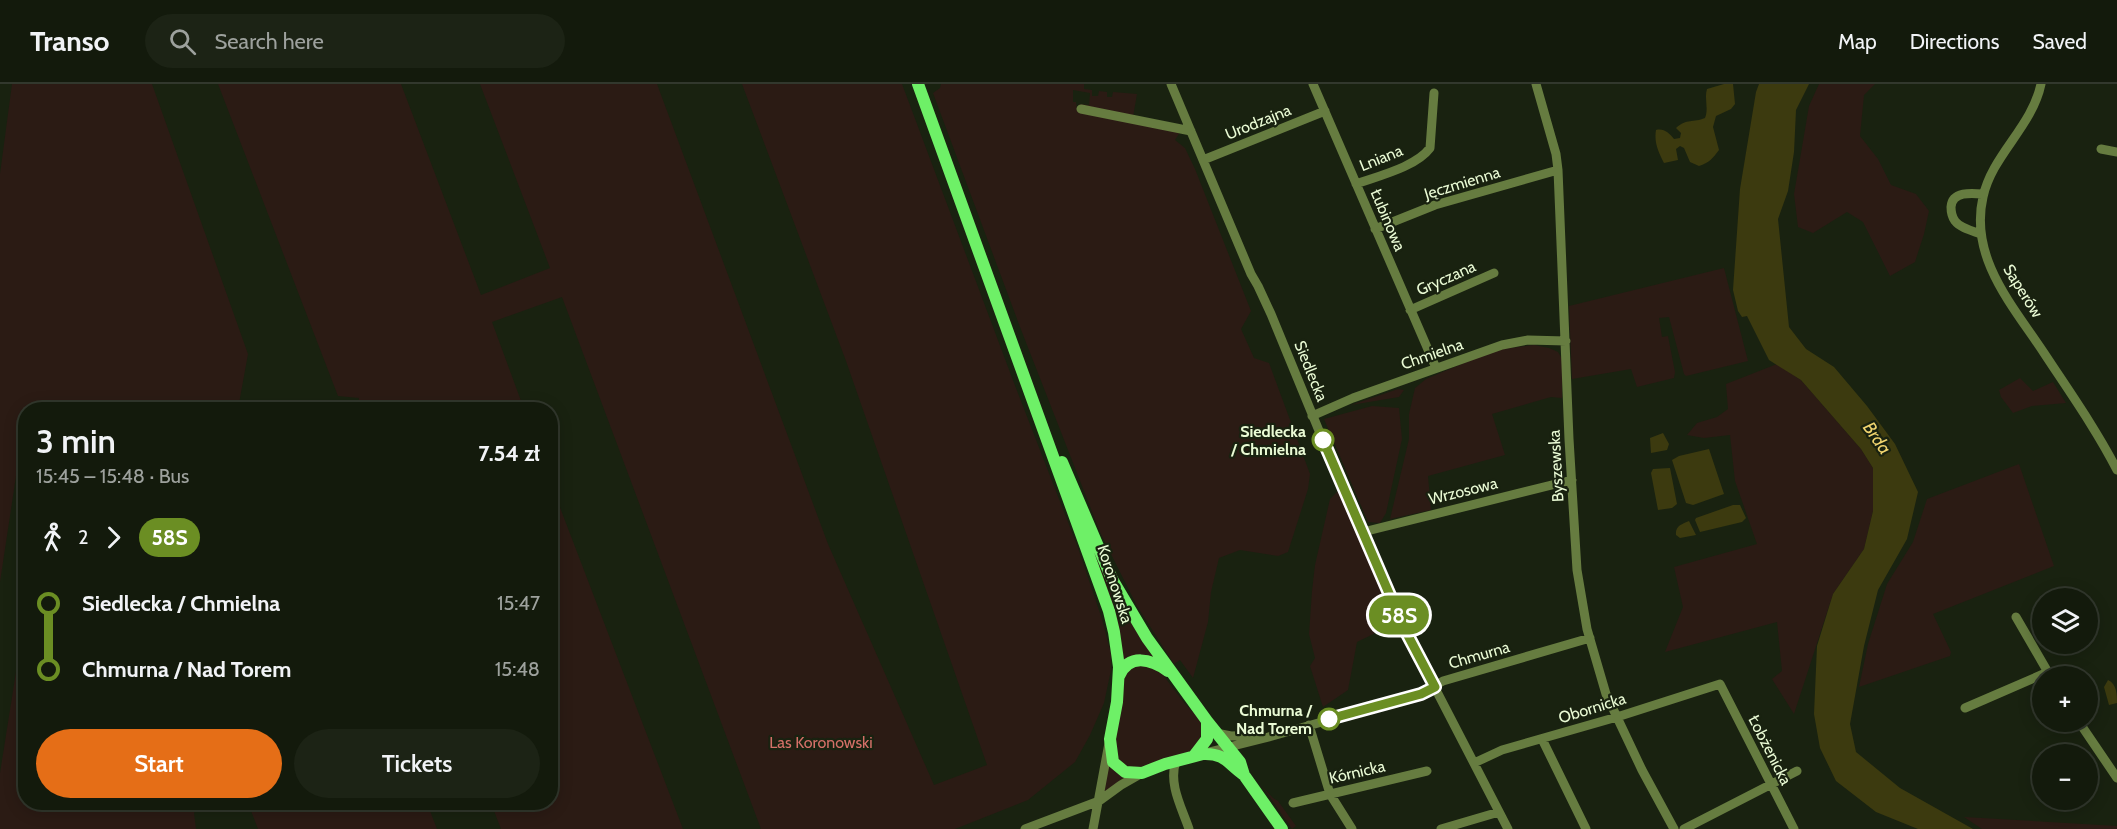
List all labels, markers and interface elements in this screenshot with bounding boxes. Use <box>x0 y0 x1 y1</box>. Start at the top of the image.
search box <box>145 14 565 68</box>
text: Transo <box>30 24 109 58</box>
icon: search <box>166 25 199 58</box>
text: Search here <box>214 28 324 55</box>
text: Map <box>1838 29 1877 54</box>
text: Directions <box>1910 29 1999 54</box>
text: Saved <box>2032 29 2087 54</box>
street label: Urodzajna <box>1222 100 1294 144</box>
street label: Lniana <box>1357 141 1406 175</box>
street label: Jęczmienna <box>1421 162 1502 204</box>
street label: Łubinowa <box>1366 186 1410 254</box>
street label: Gryczana <box>1413 256 1479 299</box>
street label: Saperów <box>1999 261 2047 322</box>
street label: Chmielna <box>1398 334 1466 373</box>
street label: Siedlecka <box>1290 338 1332 404</box>
water label: Brda <box>1858 418 1896 458</box>
text: 3 min <box>36 421 116 461</box>
place label: Siedlecka / Chmielna <box>1230 422 1306 459</box>
marker: Siedlecka / Chmielna <box>1312 429 1334 451</box>
street label: Byszewska <box>1545 429 1567 503</box>
text: 7.54 zł <box>478 440 540 467</box>
text: 15:45 – 15:48 · Bus <box>36 464 189 488</box>
street label: Wrzosowa <box>1427 473 1500 509</box>
icon: walk <box>36 521 69 554</box>
icon: forward <box>97 521 130 554</box>
text: 2 <box>78 525 88 549</box>
text: 58S <box>151 525 188 550</box>
street label: Koronowska <box>1093 542 1137 626</box>
map controls <box>2032 588 2098 810</box>
button: layers <box>2032 588 2098 654</box>
text: Siedlecka / Chmielna <box>82 590 280 617</box>
text: 15:47 <box>497 591 540 615</box>
line badge: 58S <box>1364 596 1434 634</box>
text: 58S <box>1381 603 1417 628</box>
street label: Chmurna <box>1446 637 1512 673</box>
text: Chmurna / Nad Torem <box>82 656 291 683</box>
text: 15:48 <box>495 657 540 681</box>
button: + <box>2032 666 2098 732</box>
street label: Obornicka <box>1556 689 1628 727</box>
place label: Chmurna / Nad Torem <box>1236 701 1313 738</box>
marker: Chmurna / Nad Torem <box>1318 708 1340 730</box>
street label: Łobżenicka <box>1744 712 1796 788</box>
button: Start <box>36 729 282 798</box>
button: Tickets <box>294 729 540 798</box>
park label: Las Koronowski <box>769 733 873 752</box>
button: − <box>2032 744 2098 810</box>
street label: Kórnicka <box>1327 756 1387 788</box>

